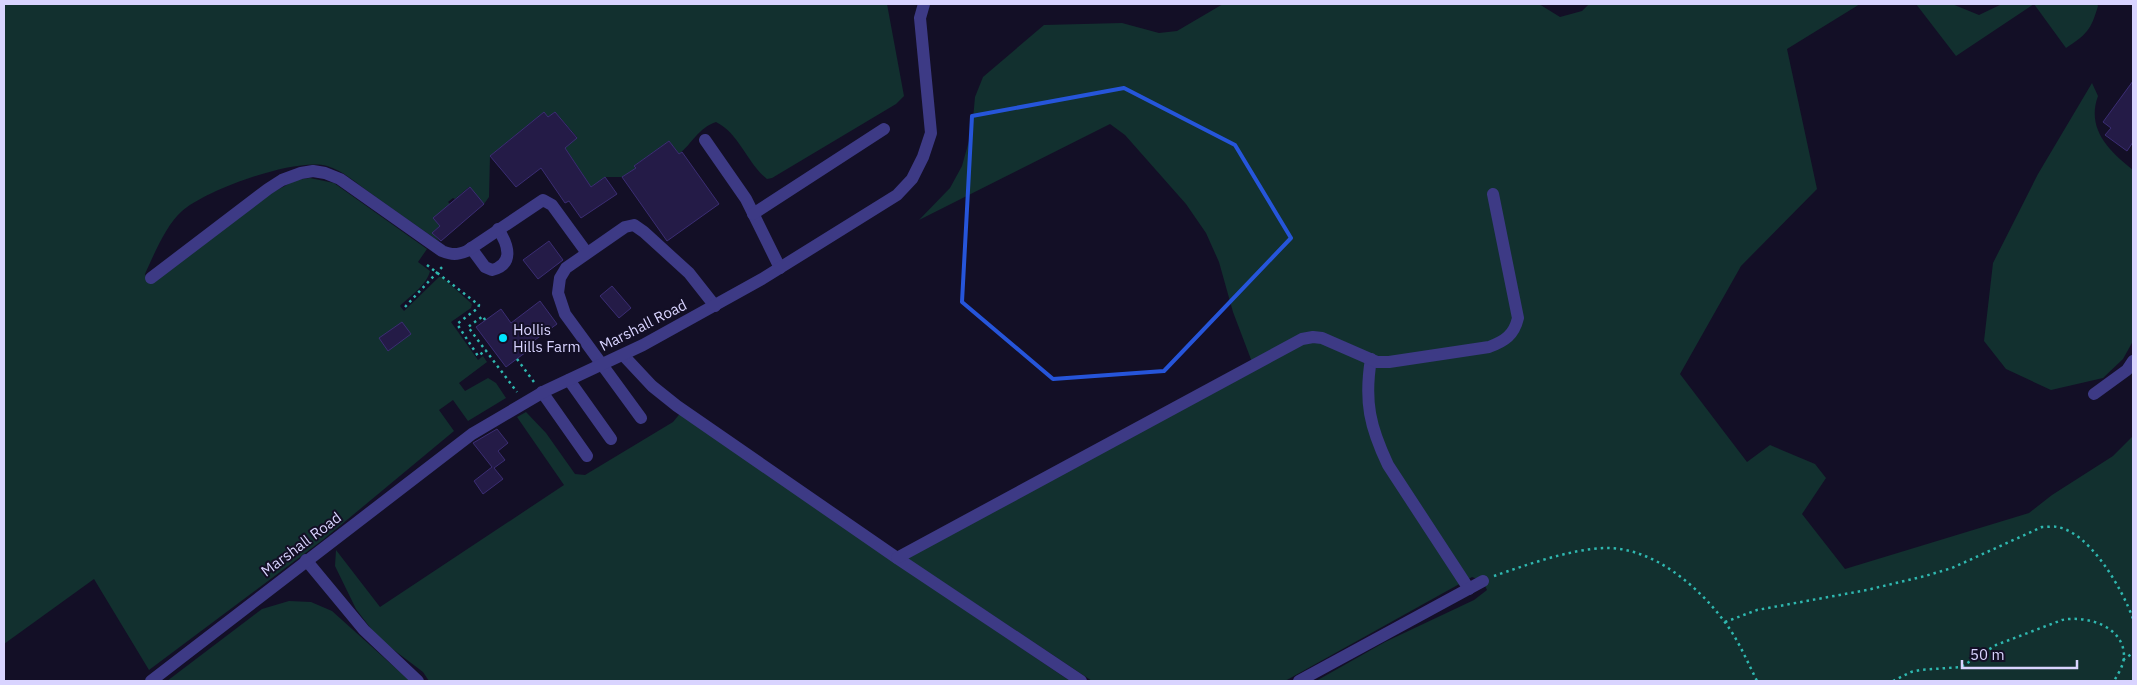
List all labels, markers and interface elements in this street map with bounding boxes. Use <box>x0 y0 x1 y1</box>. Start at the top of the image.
street label: Marshall Road <box>596 295 690 355</box>
place label: Hollis Hills Farm <box>513 320 581 356</box>
marker: Hollis Hills Farm <box>497 332 509 344</box>
street label: Marshall Road <box>257 508 345 580</box>
scale bar <box>1962 638 2077 670</box>
text: 50 m <box>1970 645 2005 664</box>

